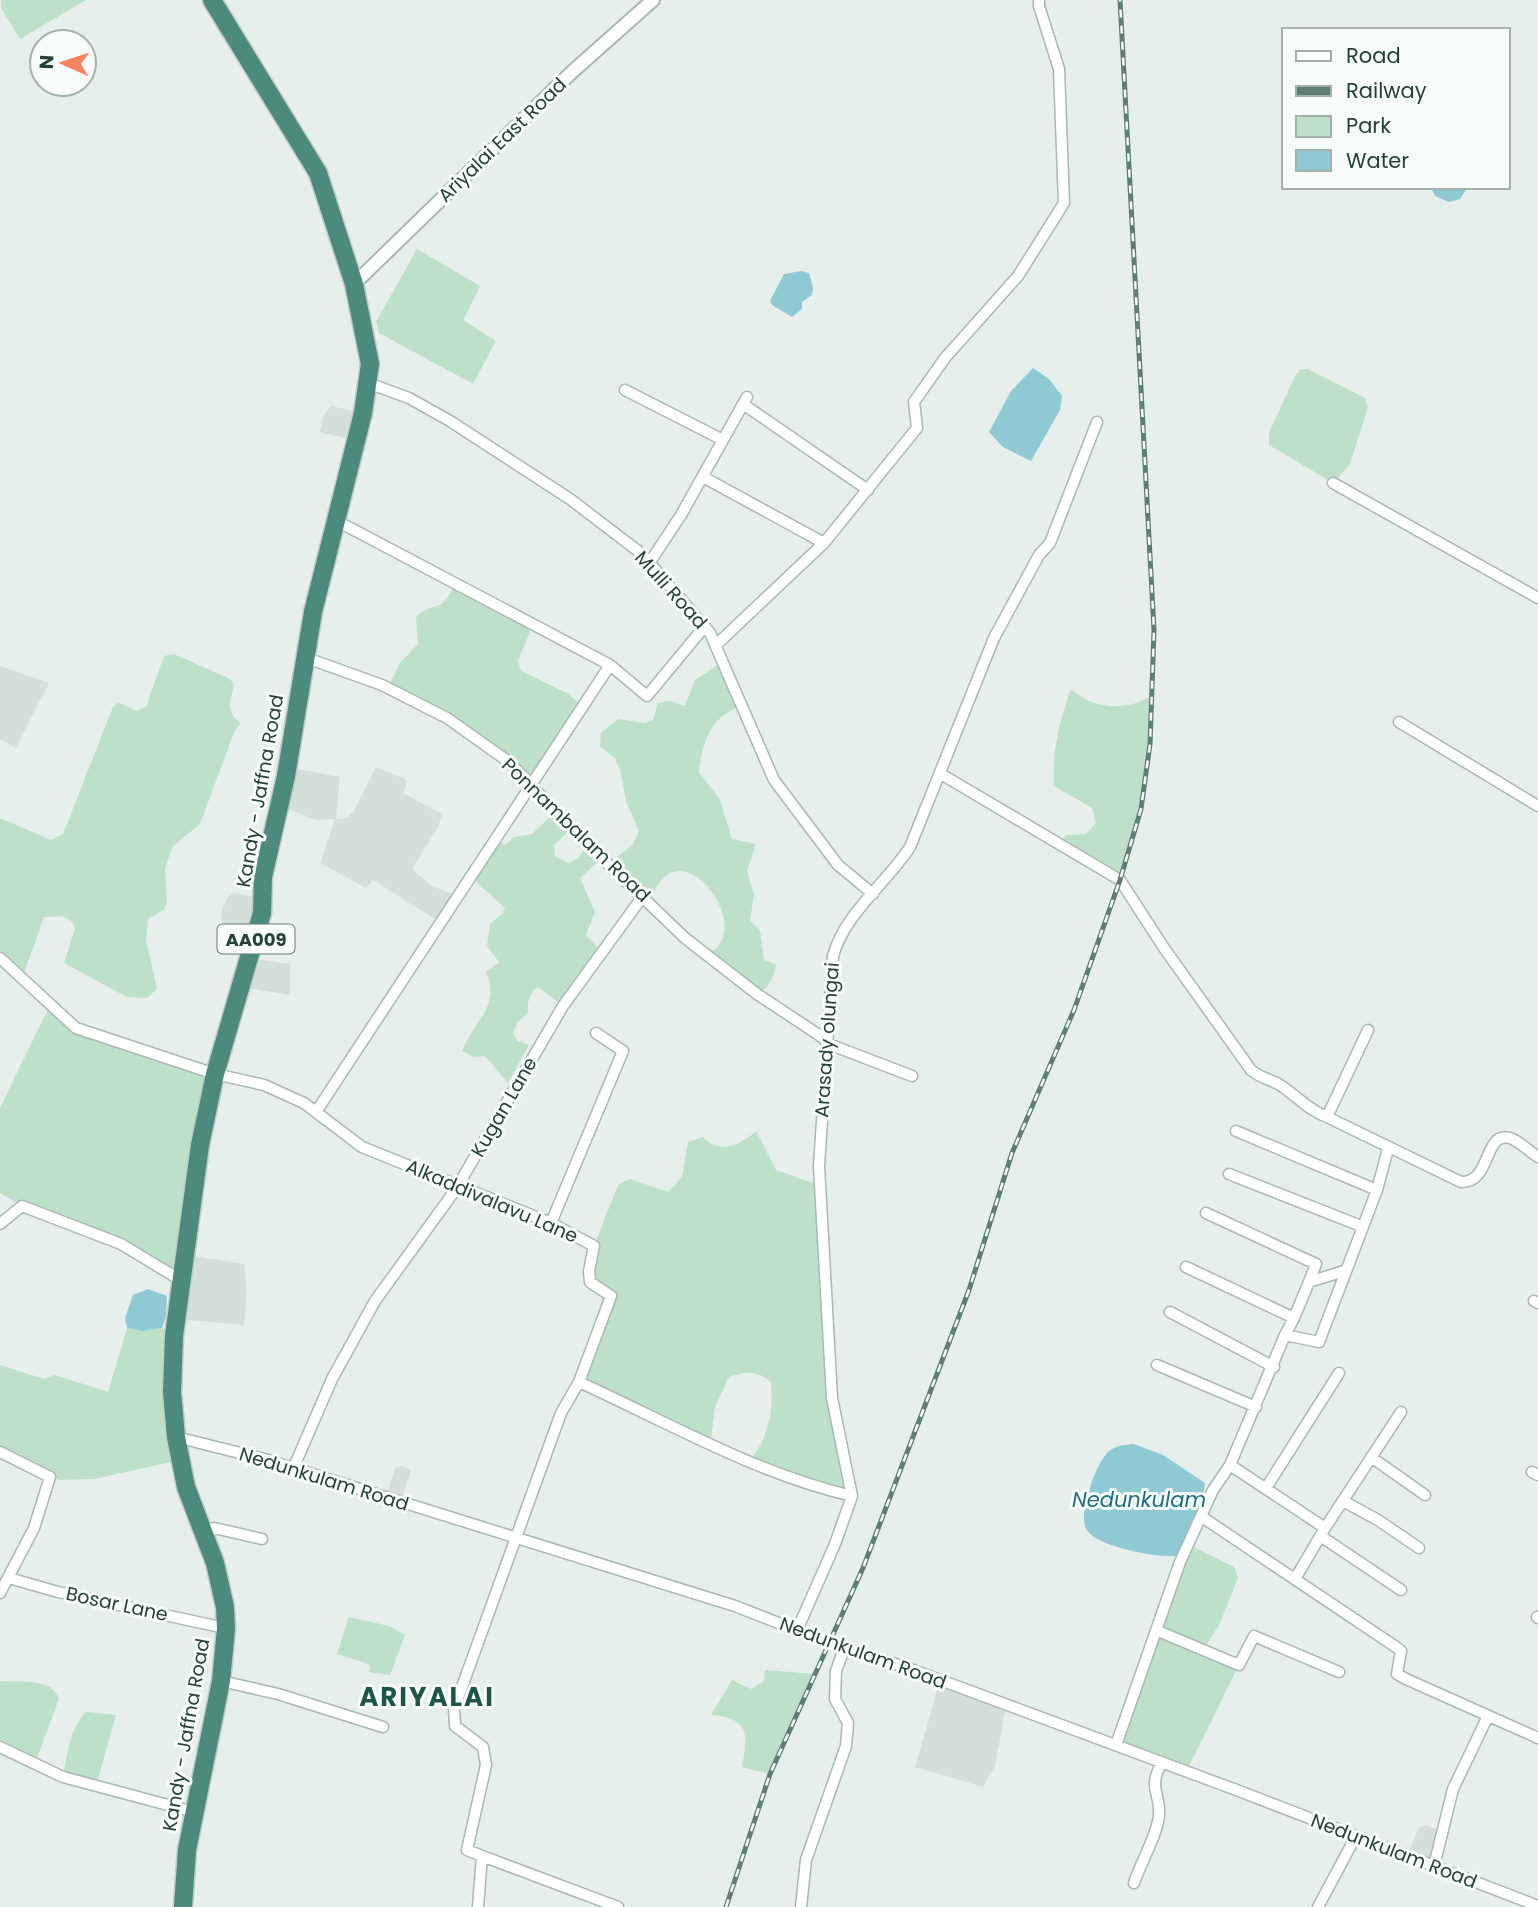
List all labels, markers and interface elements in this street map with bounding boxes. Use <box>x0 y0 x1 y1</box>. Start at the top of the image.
north arrow <box>28 28 98 98</box>
legend <box>1282 28 1510 189</box>
text: Road <box>1346 41 1401 70</box>
text: N <box>33 54 60 70</box>
street label: Ariyalai East Road <box>432 71 572 209</box>
text: Railway <box>1346 76 1427 105</box>
text: Park <box>1346 111 1391 140</box>
text: Water <box>1346 146 1409 175</box>
street label: Mulli Road <box>629 545 713 635</box>
street label: Kandy - Jaffna Road <box>230 692 290 890</box>
street label: Ponnambalam Road <box>496 752 656 908</box>
road number: AA009 <box>218 924 294 954</box>
street label: Arasady olungai <box>808 961 846 1119</box>
street label: Kugan Lane <box>464 1052 544 1162</box>
street label: Alkaddivalavu Lane <box>402 1153 582 1249</box>
street label: Nedunkulam Road <box>236 1440 412 1518</box>
water label: Nedunkulam <box>1072 1485 1206 1514</box>
street label: Bosar Lane <box>63 1580 171 1628</box>
street label: Nedunkulam Road <box>776 1610 950 1696</box>
street label: Kandy - Jaffna Road <box>156 1636 216 1834</box>
district label: ARIYALAI <box>359 1679 495 1715</box>
street label: Nedunkulam Road <box>1307 1807 1481 1895</box>

